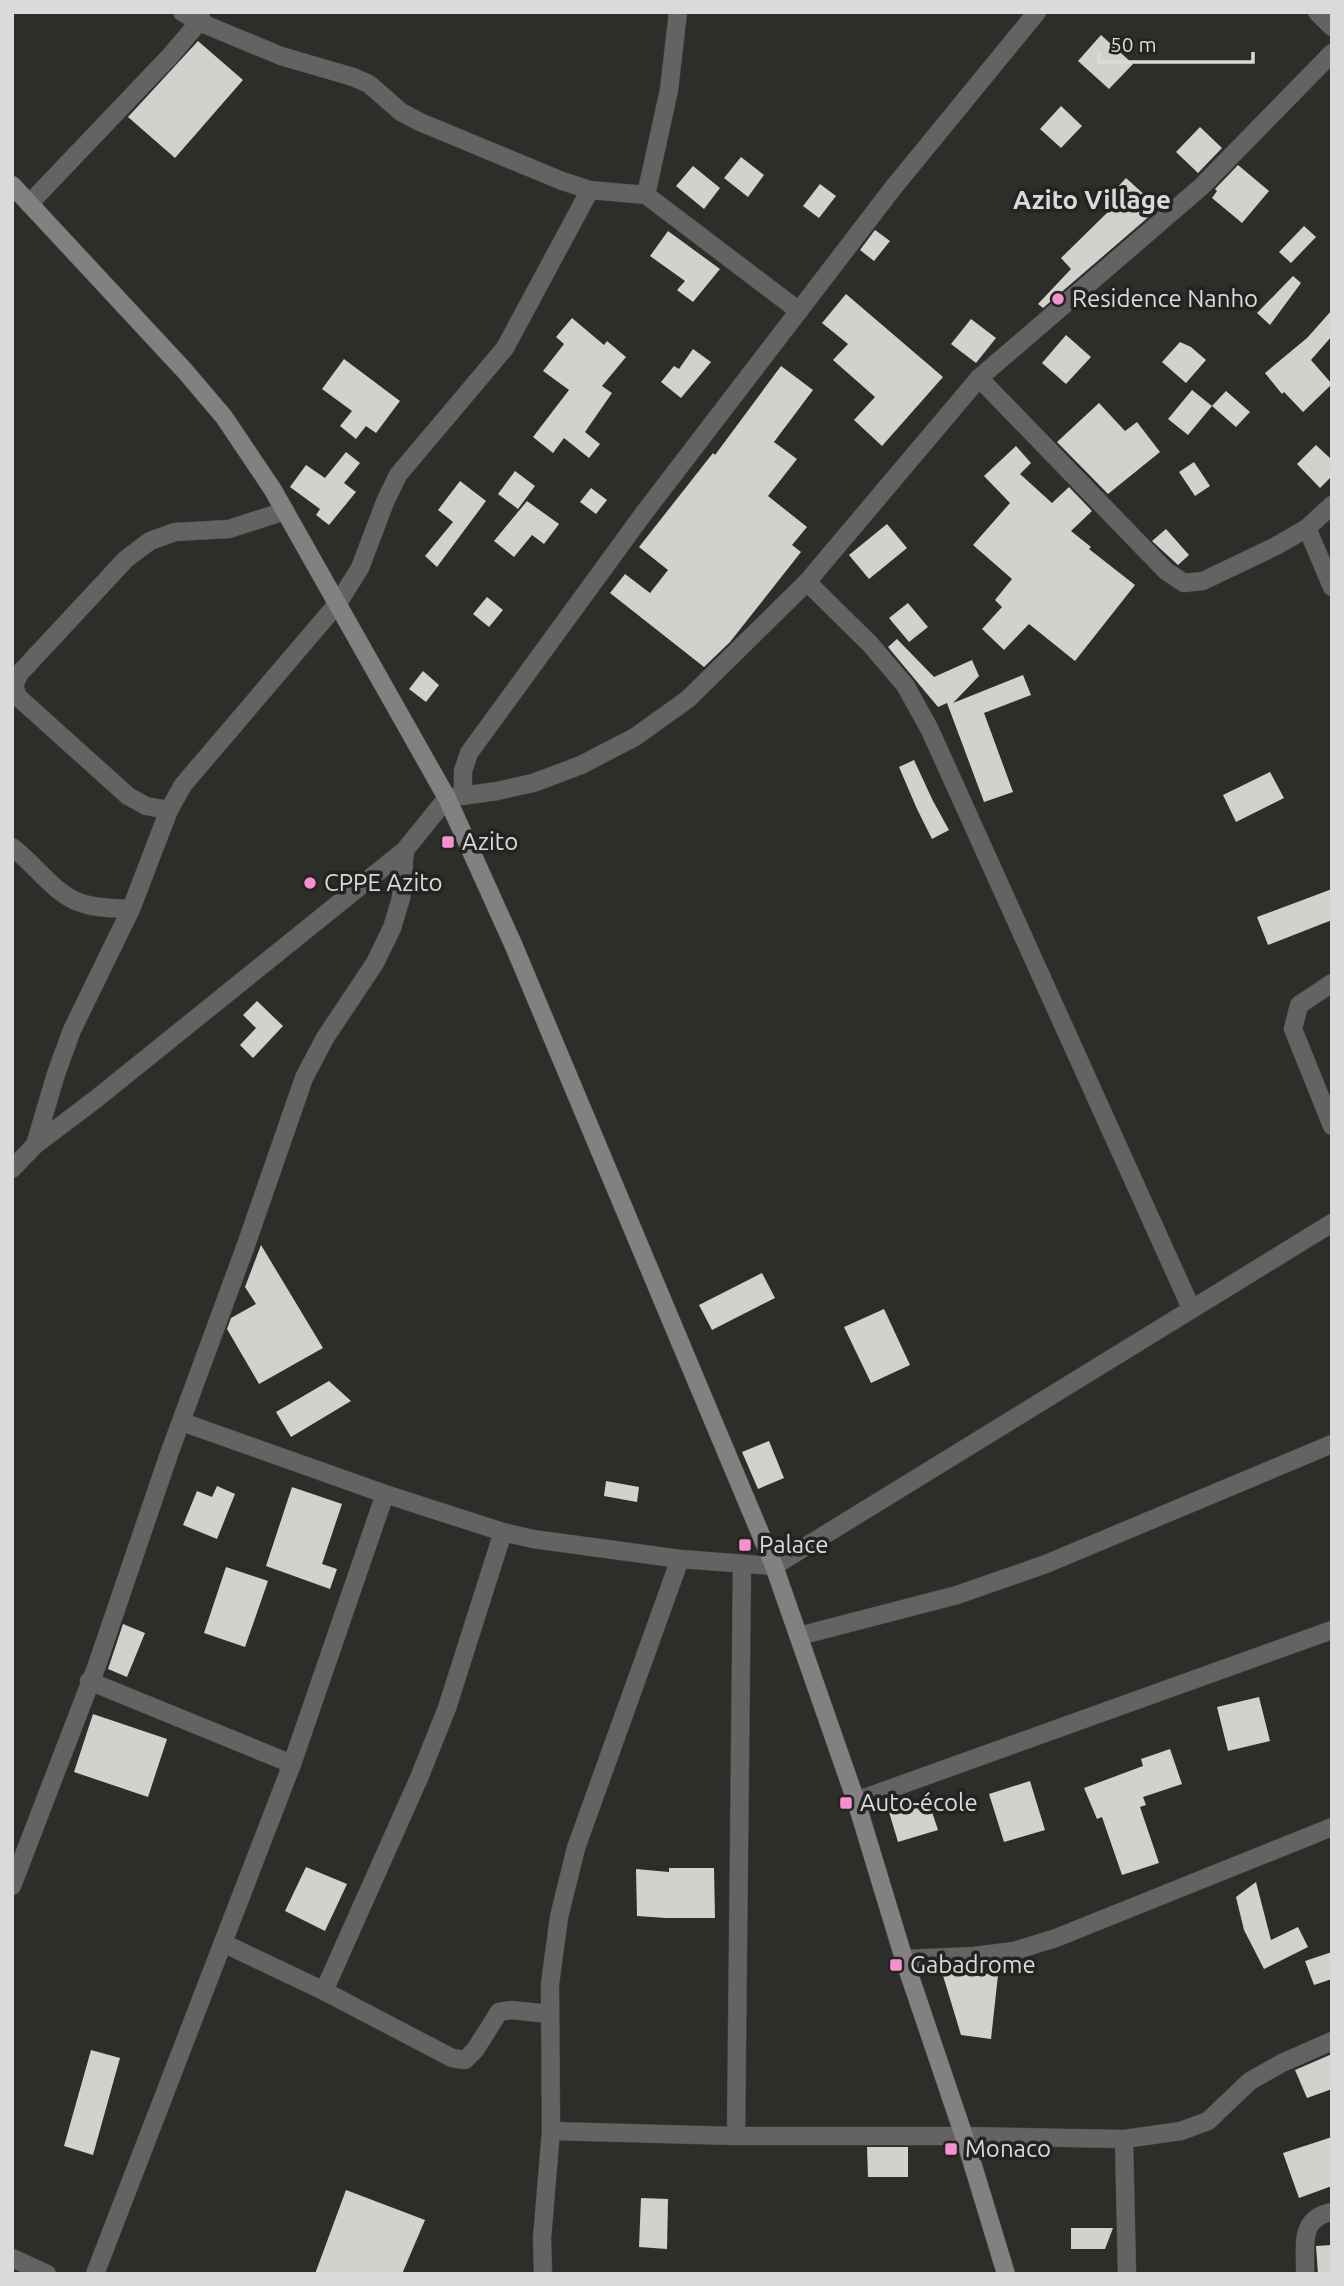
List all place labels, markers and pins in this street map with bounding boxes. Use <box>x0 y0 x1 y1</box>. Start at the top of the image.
place label: Residence Nanho <box>1072 285 1258 312</box>
marker: Residence Nanho <box>1050 291 1066 307</box>
place label: Azito <box>462 828 518 855</box>
marker: Azito <box>440 834 456 850</box>
place label: CPPE Azito <box>324 869 443 896</box>
marker: CPPE Azito <box>302 875 318 891</box>
place label: Palace <box>759 1531 828 1558</box>
marker: Palace <box>737 1537 753 1553</box>
place label: Auto-école <box>860 1789 978 1816</box>
marker: Auto-école <box>838 1795 854 1811</box>
place label: Gabadrome <box>910 1951 1036 1978</box>
marker: Gabadrome <box>888 1957 904 1973</box>
place label: Monaco <box>965 2135 1051 2162</box>
marker: Monaco <box>943 2141 959 2157</box>

